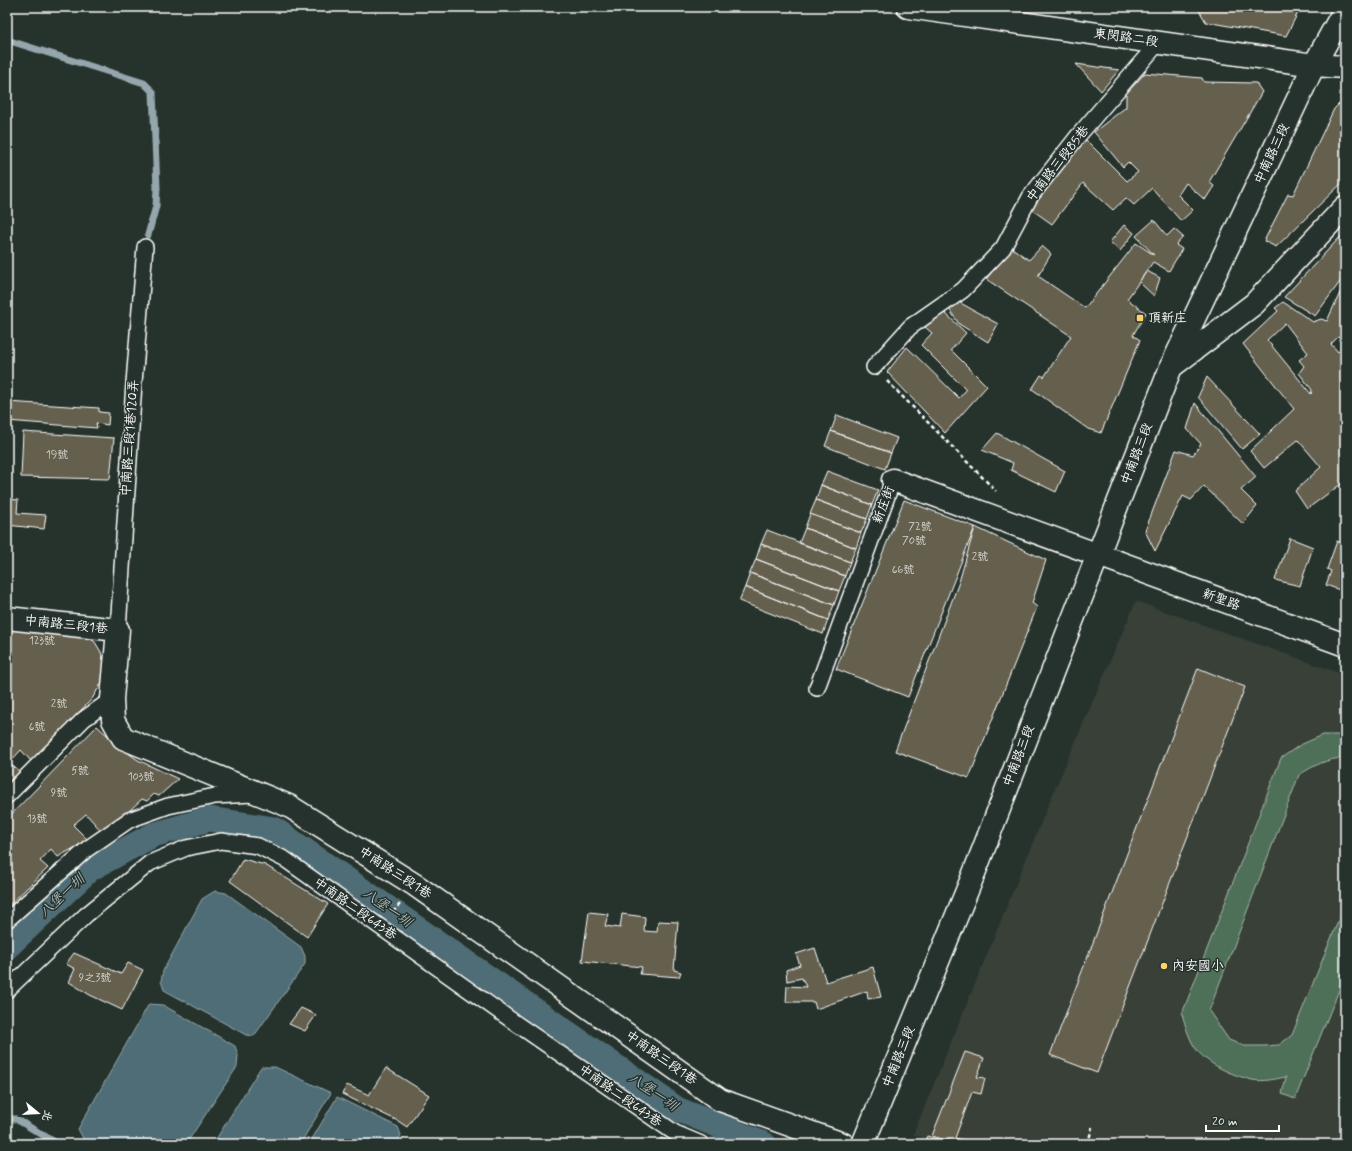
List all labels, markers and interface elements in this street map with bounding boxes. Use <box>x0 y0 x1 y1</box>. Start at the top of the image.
street label: 東閔路二段 <box>1093 25 1159 51</box>
street label: 中南路三段 <box>1251 121 1293 187</box>
street label: 中南路三段85巷 <box>1023 122 1093 206</box>
place label: 頂新庄 <box>1148 310 1187 327</box>
marker: 頂新庄 <box>1135 313 1145 323</box>
street label: 中南路三段1巷120弄 <box>117 379 143 497</box>
street label: 中南路三段 <box>1117 421 1157 487</box>
house number: 19號 <box>46 448 68 462</box>
street label: 新庄街 <box>869 484 899 526</box>
house number: 72號 <box>908 520 932 534</box>
house number: 70號 <box>902 534 926 548</box>
house number: 2號 <box>972 550 988 564</box>
house number: 66號 <box>892 563 914 577</box>
street label: 新聖路 <box>1200 585 1242 615</box>
street label: 中南路三段1巷 <box>23 612 109 638</box>
house number: 123號 <box>29 634 55 648</box>
house number: 2號 <box>51 697 67 711</box>
house number: 6號 <box>29 720 45 734</box>
street label: 中南路三段 <box>999 723 1039 789</box>
house number: 5號 <box>71 764 89 778</box>
house number: 103號 <box>128 770 154 784</box>
house number: 9號 <box>51 786 67 800</box>
house number: 13號 <box>27 812 47 826</box>
street label: 中南路三段1巷 <box>355 843 435 903</box>
water label: 八堡一圳 <box>35 869 90 922</box>
street label: 中南路二段643巷 <box>310 874 400 944</box>
water label: 八堡一圳 <box>359 885 417 933</box>
place label: 內安國小 <box>1172 958 1224 975</box>
marker: 內安國小 <box>1159 961 1169 971</box>
house number: 9之3號 <box>79 971 111 985</box>
street label: 中南路三段 <box>879 1024 919 1090</box>
street label: 中南路三段1巷 <box>622 1027 700 1089</box>
street label: 中南路二段643巷 <box>575 1061 665 1131</box>
water label: 八堡一圳 <box>625 1069 683 1116</box>
north arrow <box>18 1093 58 1133</box>
scale bar <box>1206 1107 1279 1133</box>
text: 北 <box>38 1108 55 1123</box>
text: 20 m <box>1212 1114 1238 1130</box>

